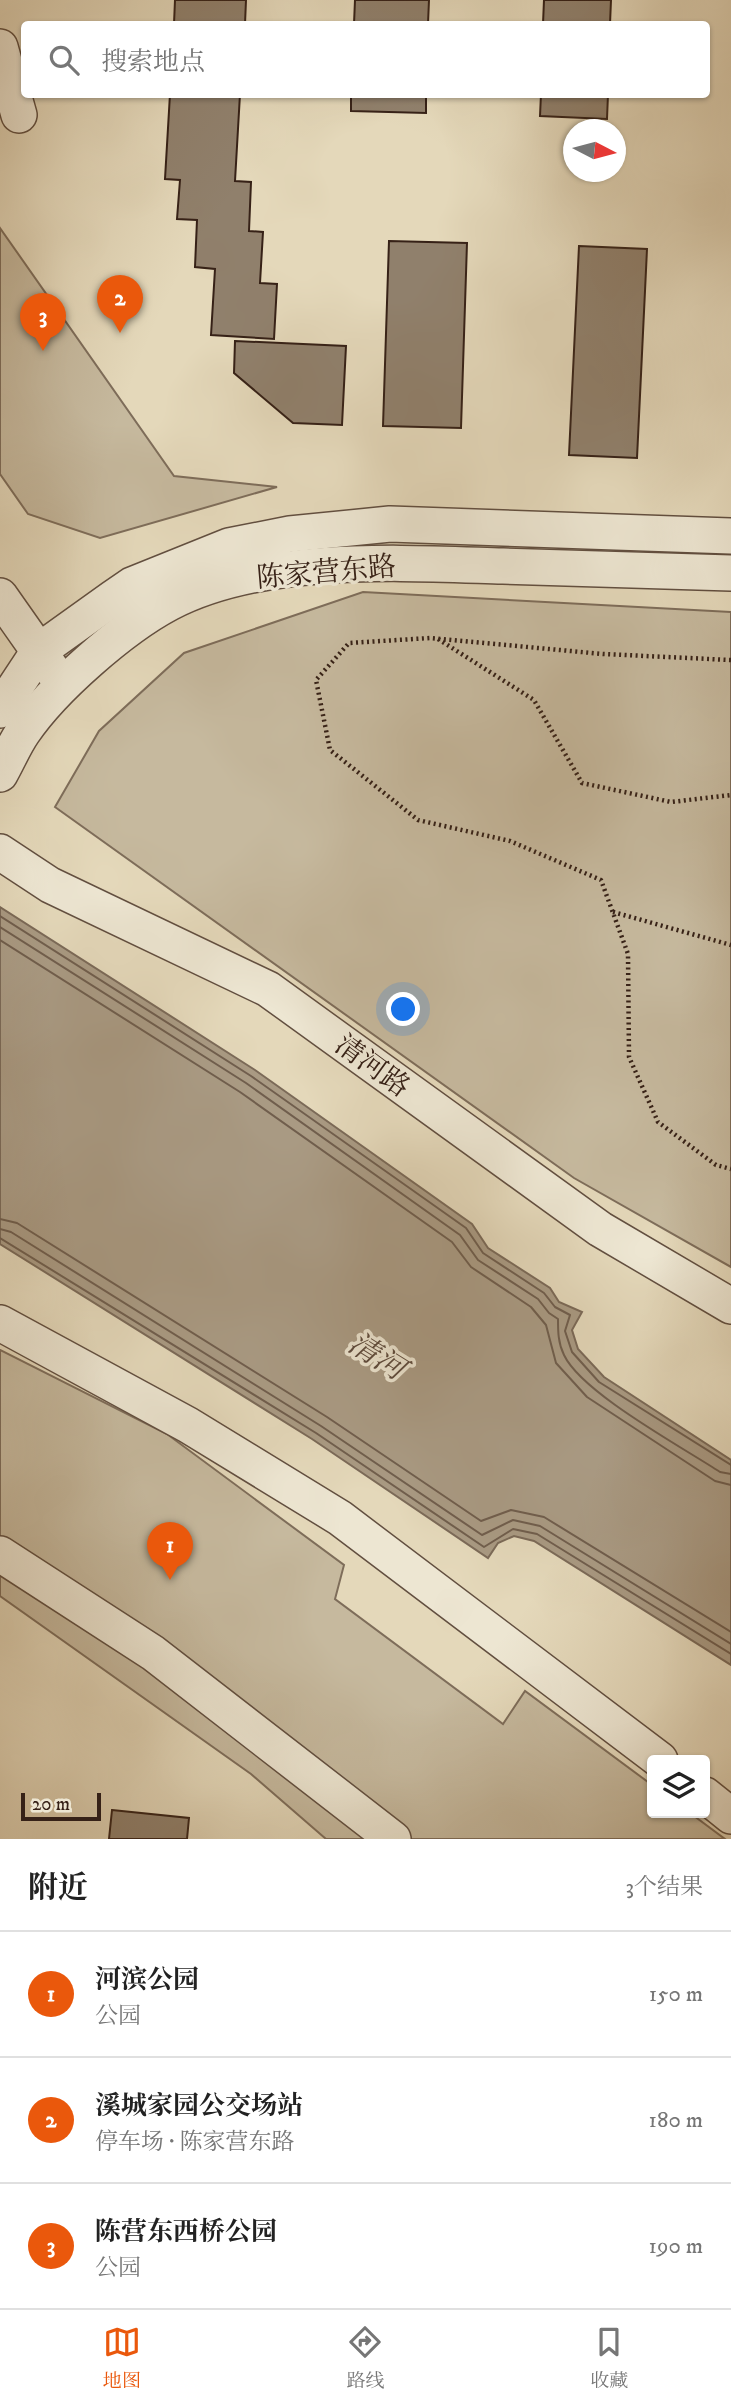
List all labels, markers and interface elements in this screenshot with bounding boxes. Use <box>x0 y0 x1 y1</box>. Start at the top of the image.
search box <box>21 21 710 98</box>
icon: search <box>45 41 83 79</box>
text: 搜索地点 <box>101 46 205 79</box>
north arrow <box>563 119 626 182</box>
pin: 2 <box>97 275 143 333</box>
pin: 3 <box>20 293 66 351</box>
street label: 陈家营东路 <box>255 549 397 596</box>
your location <box>386 992 420 1026</box>
street label: 清河路 <box>328 1027 416 1105</box>
water label: 清河 <box>341 1326 416 1392</box>
pin: 1 <box>147 1522 193 1580</box>
map controls <box>647 1755 710 1818</box>
button: layers <box>647 1755 710 1818</box>
scale bar <box>21 1790 102 1822</box>
text: 20 m <box>32 1793 70 1816</box>
text: 附近 <box>28 1870 88 1907</box>
text: 3个结果 <box>625 1873 703 1902</box>
text: 河滨公园 <box>95 1964 199 1997</box>
text: 1 <box>47 1980 55 2009</box>
text: 150 m <box>649 1980 703 2009</box>
text: 公园 <box>95 2002 141 2031</box>
text: 溪城家园公交场站 <box>95 2090 303 2123</box>
text: 2 <box>45 2106 57 2135</box>
text: 180 m <box>648 2106 703 2135</box>
text: 停车场 · 陈家营东路 <box>95 2128 294 2157</box>
text: 陈营东西桥公园 <box>95 2216 277 2249</box>
text: 3 <box>47 2232 55 2261</box>
text: 190 m <box>649 2232 703 2261</box>
text: 公园 <box>95 2254 141 2283</box>
tab: 地图 <box>103 2323 141 2393</box>
tab: 路线 <box>346 2323 384 2393</box>
tab: 收藏 <box>590 2323 628 2393</box>

